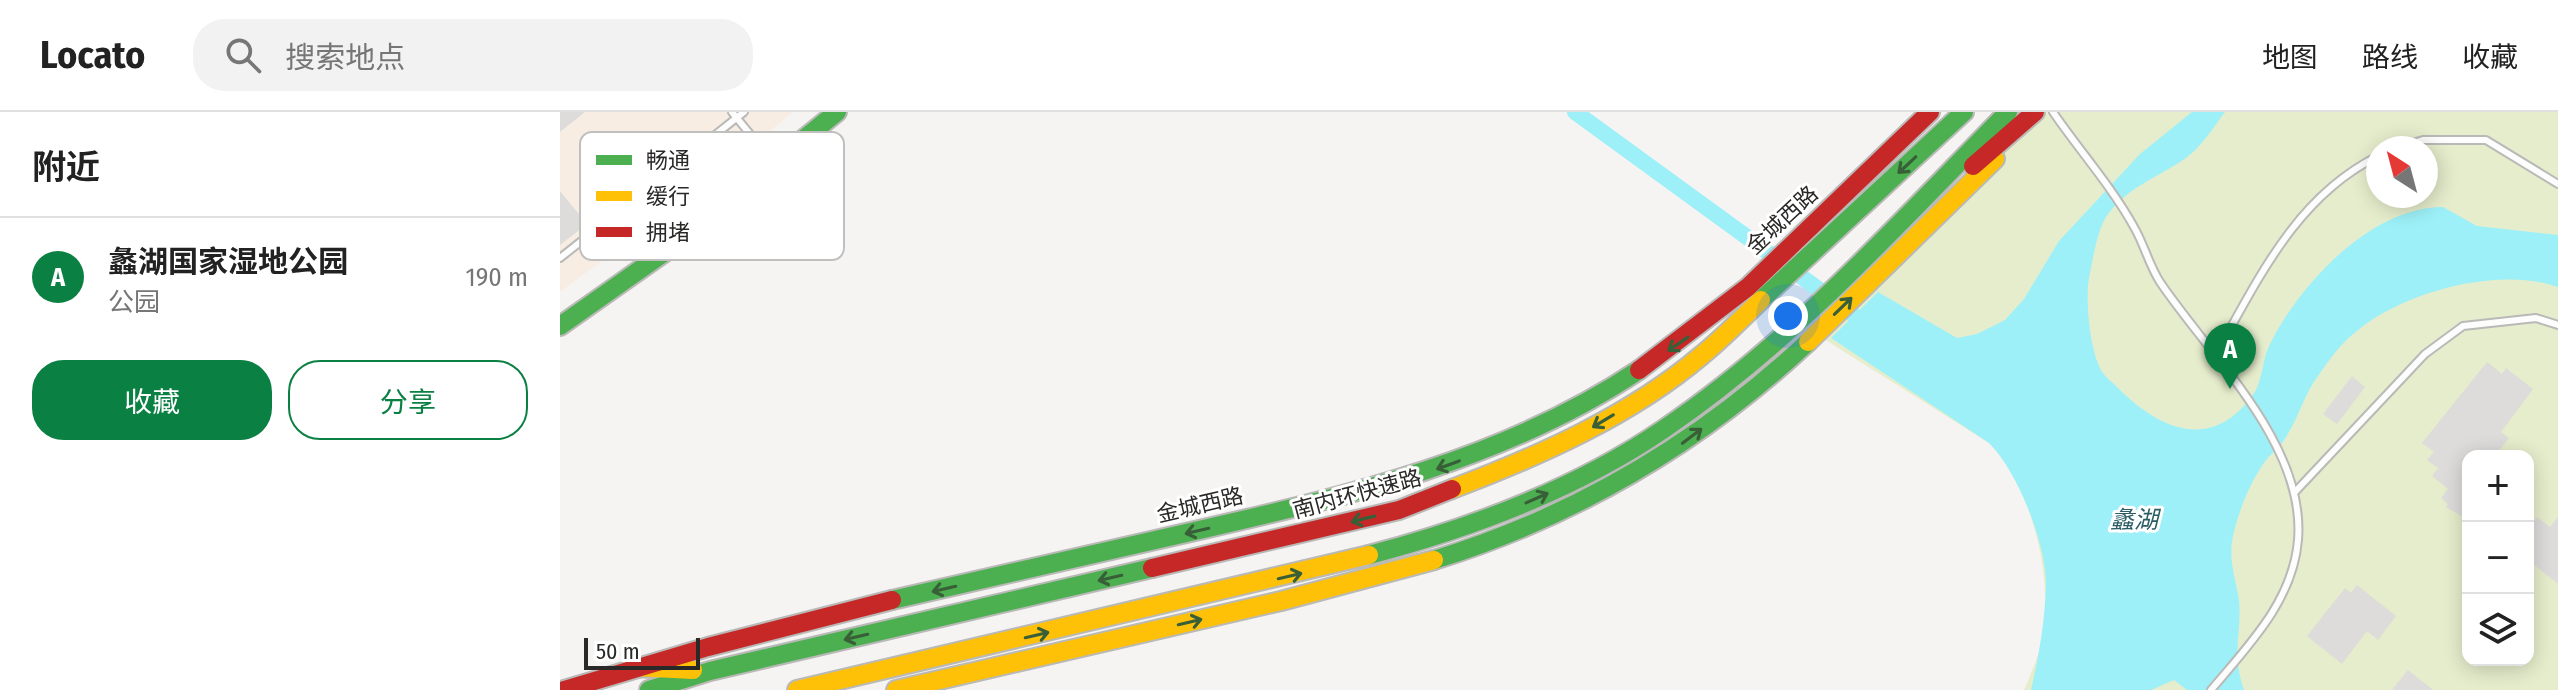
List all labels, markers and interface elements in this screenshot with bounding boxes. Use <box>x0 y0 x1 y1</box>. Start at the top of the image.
search box <box>193 19 753 91</box>
text: Locato <box>40 32 145 78</box>
icon: search <box>221 33 265 77</box>
text: 搜索地点 <box>285 40 405 76</box>
text: 地图 <box>2262 41 2318 74</box>
text: 路线 <box>2362 41 2418 74</box>
text: 收藏 <box>2462 41 2518 74</box>
legend <box>580 132 844 260</box>
north arrow <box>2366 136 2438 208</box>
text: 附近 <box>32 147 100 188</box>
text: 畅通 <box>646 147 690 174</box>
one-way arrow <box>1897 156 1917 175</box>
street label: 金城西路 <box>1741 180 1823 260</box>
text: 缓行 <box>646 183 690 210</box>
text: 拥堵 <box>646 219 690 246</box>
text: 蠡湖国家湿地公园 <box>108 244 348 280</box>
text: A <box>51 262 65 293</box>
text: 190 m <box>466 262 528 293</box>
text: 公园 <box>108 287 160 318</box>
your location <box>1768 296 1808 336</box>
one-way arrow <box>1833 296 1853 315</box>
pin: A <box>2204 323 2256 389</box>
one-way arrow <box>1667 336 1689 352</box>
button: 收藏 <box>32 360 272 440</box>
button: 分享 <box>288 360 528 440</box>
one-way arrow <box>1592 414 1615 430</box>
one-way arrow <box>1681 427 1702 444</box>
map controls <box>2462 450 2534 666</box>
button: + <box>2462 450 2534 522</box>
one-way arrow <box>1437 459 1461 473</box>
street label: 南内环快速路 <box>1290 464 1424 524</box>
street label: 金城西路 <box>1154 482 1246 528</box>
one-way arrow <box>1525 490 1549 505</box>
water label: 蠡湖 <box>2110 506 2162 534</box>
one-way arrow <box>1350 513 1376 528</box>
button: − <box>2462 522 2534 594</box>
one-way arrow <box>1185 524 1211 539</box>
one-way arrow <box>1277 568 1302 583</box>
one-way arrow <box>1097 572 1123 587</box>
one-way arrow <box>932 582 957 597</box>
button: layers <box>2462 594 2534 666</box>
one-way arrow <box>1176 614 1202 629</box>
one-way arrow <box>1023 626 1049 641</box>
one-way arrow <box>844 630 870 645</box>
scale bar <box>584 634 700 670</box>
text: 50 m <box>596 638 640 665</box>

